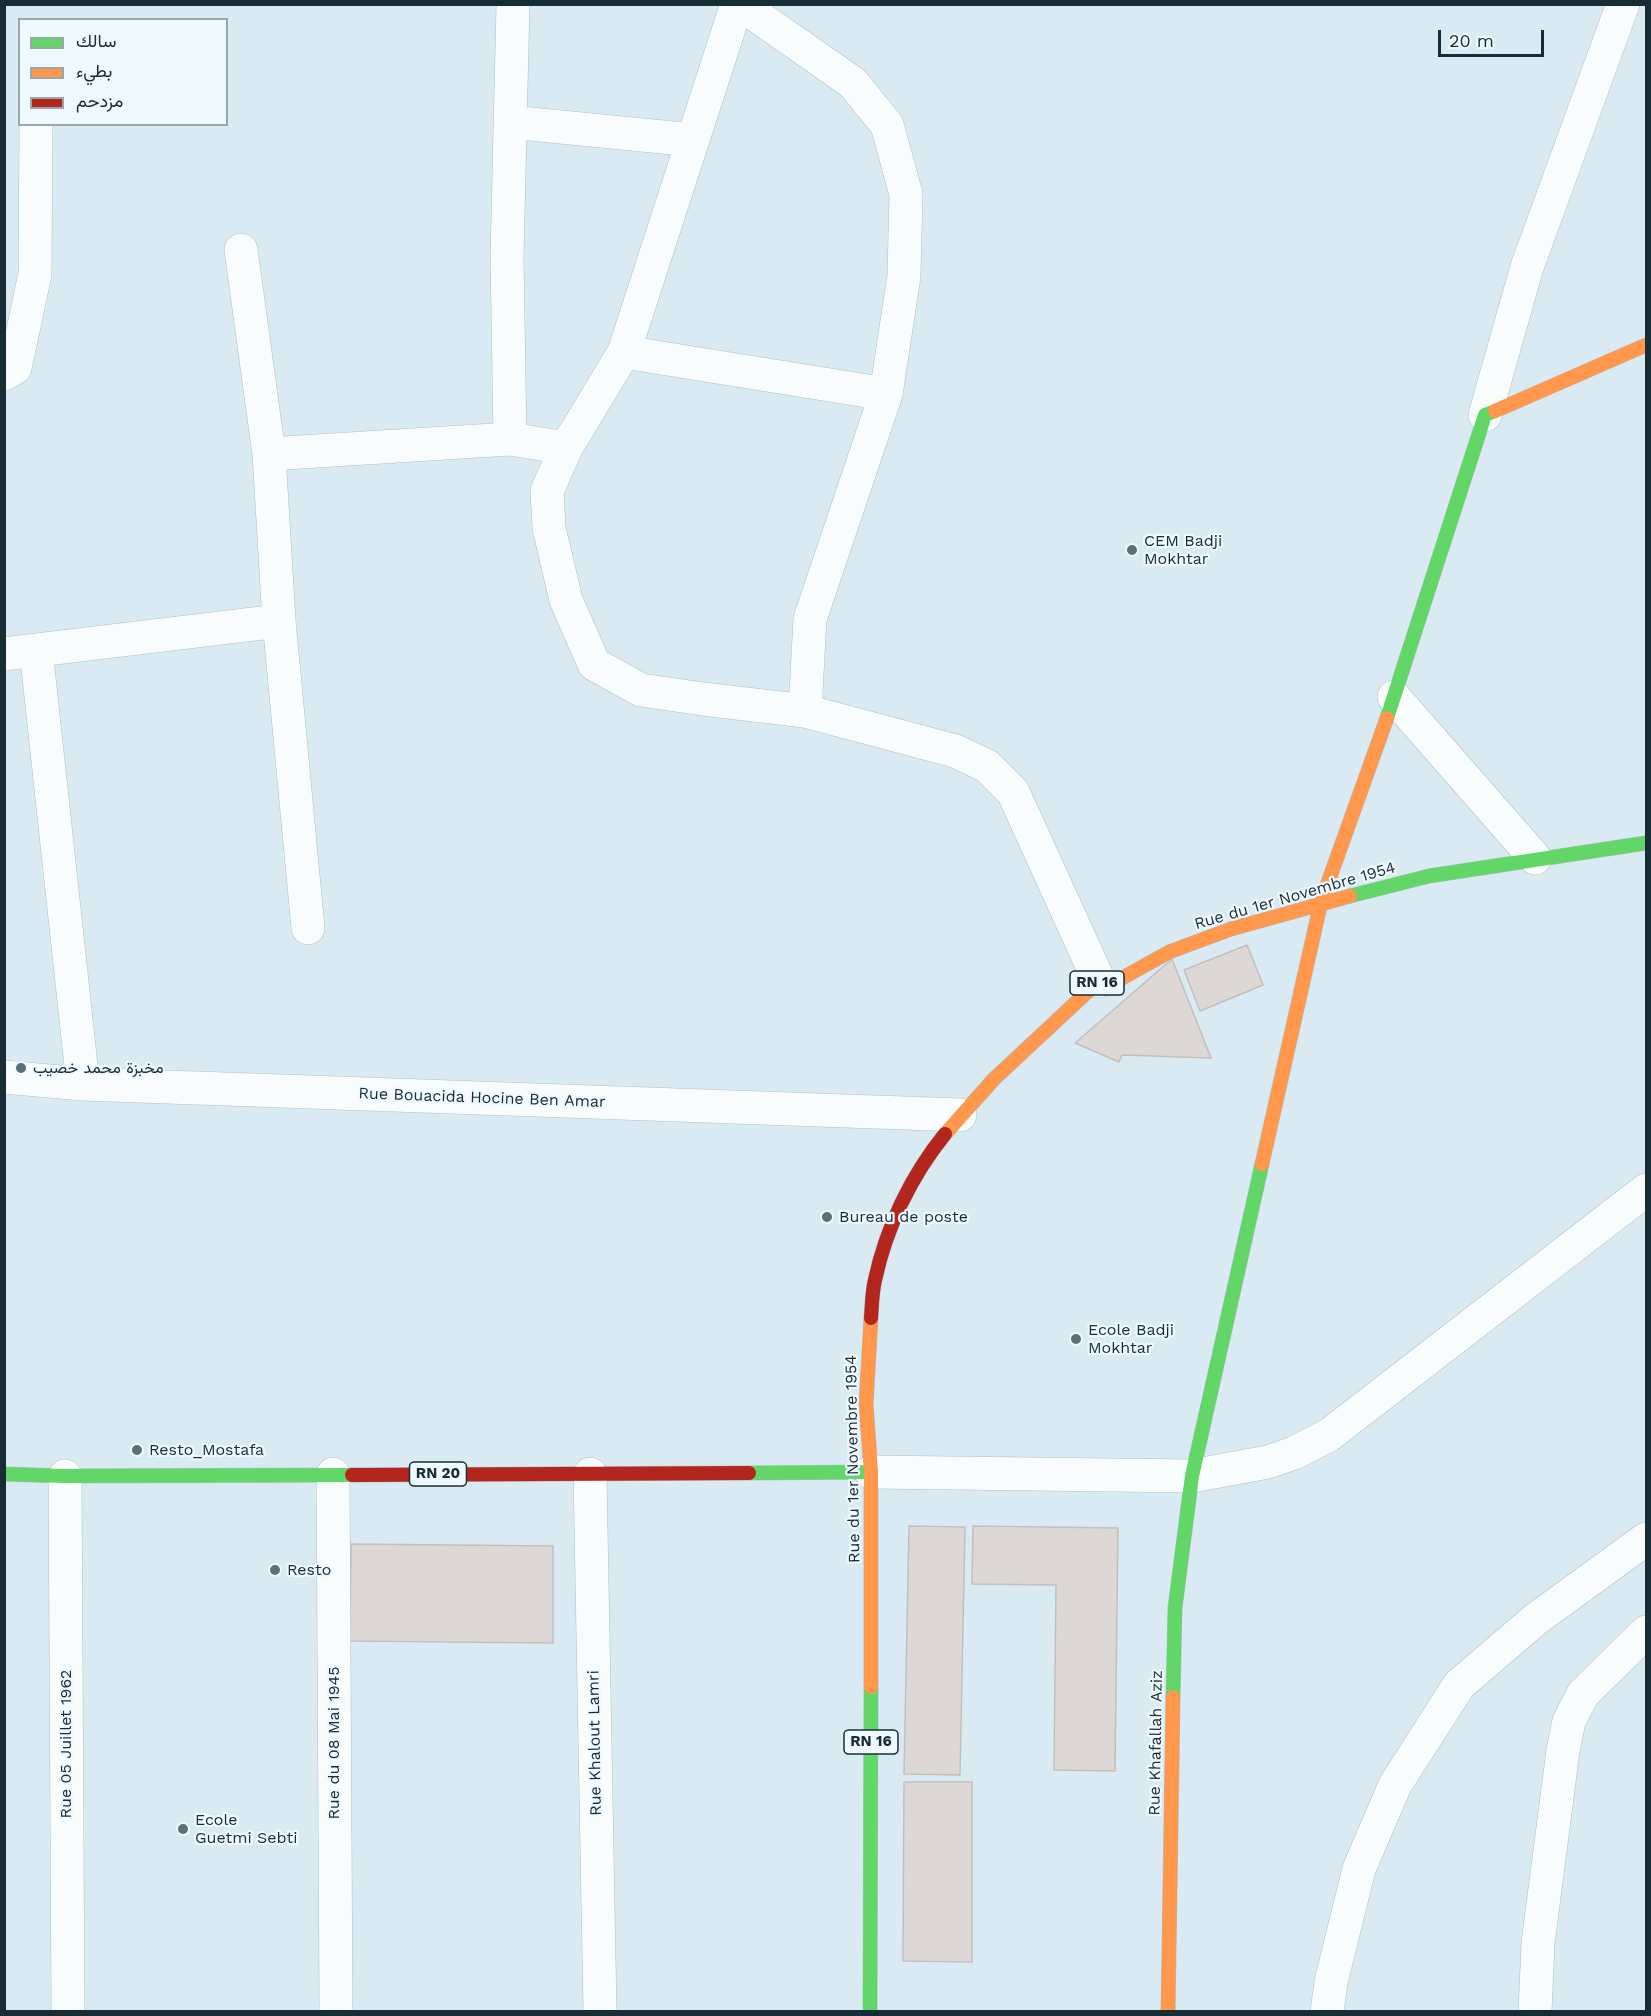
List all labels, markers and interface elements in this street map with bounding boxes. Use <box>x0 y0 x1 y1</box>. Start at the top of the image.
legend <box>18 18 228 126</box>
scale bar <box>1441 18 1548 56</box>
text: سالك <box>76 30 116 51</box>
text: 20 m <box>1449 30 1494 51</box>
text: بطيء <box>76 60 112 81</box>
text: مزدحم <box>76 90 123 111</box>
place label: CEM Badji Mokhtar <box>1144 531 1222 569</box>
marker: CEM Badji Mokhtar <box>1125 543 1139 557</box>
street label: Rue du 1er Novembre 1954 <box>1192 858 1398 934</box>
road number: RN 16 <box>1070 971 1124 995</box>
place label: مخبزة محمد خصيب <box>33 1058 164 1078</box>
marker: مخبزة محمد خصيب <box>14 1061 28 1075</box>
street label: Rue Bouacida Hocine Ben Amar <box>358 1084 606 1112</box>
place label: Bureau de poste <box>839 1207 968 1227</box>
marker: Bureau de poste <box>820 1210 834 1224</box>
place label: Ecole Badji Mokhtar <box>1088 1320 1174 1358</box>
marker: Ecole Badji Mokhtar <box>1069 1332 1083 1346</box>
street label: Rue du 1er Novembre 1954 <box>842 1355 864 1563</box>
place label: Resto_Mostafa <box>149 1440 264 1460</box>
marker: Resto_Mostafa <box>130 1443 144 1457</box>
road number: RN 20 <box>410 1462 466 1486</box>
place label: Resto <box>287 1560 331 1580</box>
marker: Resto <box>268 1563 282 1577</box>
street label: Rue du 08 Mai 1945 <box>324 1666 344 1820</box>
street label: Rue 05 Juillet 1962 <box>56 1670 76 1818</box>
street label: Rue Khalout Lamri <box>584 1670 606 1816</box>
street label: Rue Khafallah Aziz <box>1145 1670 1167 1816</box>
road number: RN 16 <box>844 1730 898 1754</box>
place label: Ecole Guetmi Sebti <box>195 1810 297 1848</box>
marker: Ecole Guetmi Sebti <box>176 1822 190 1836</box>

